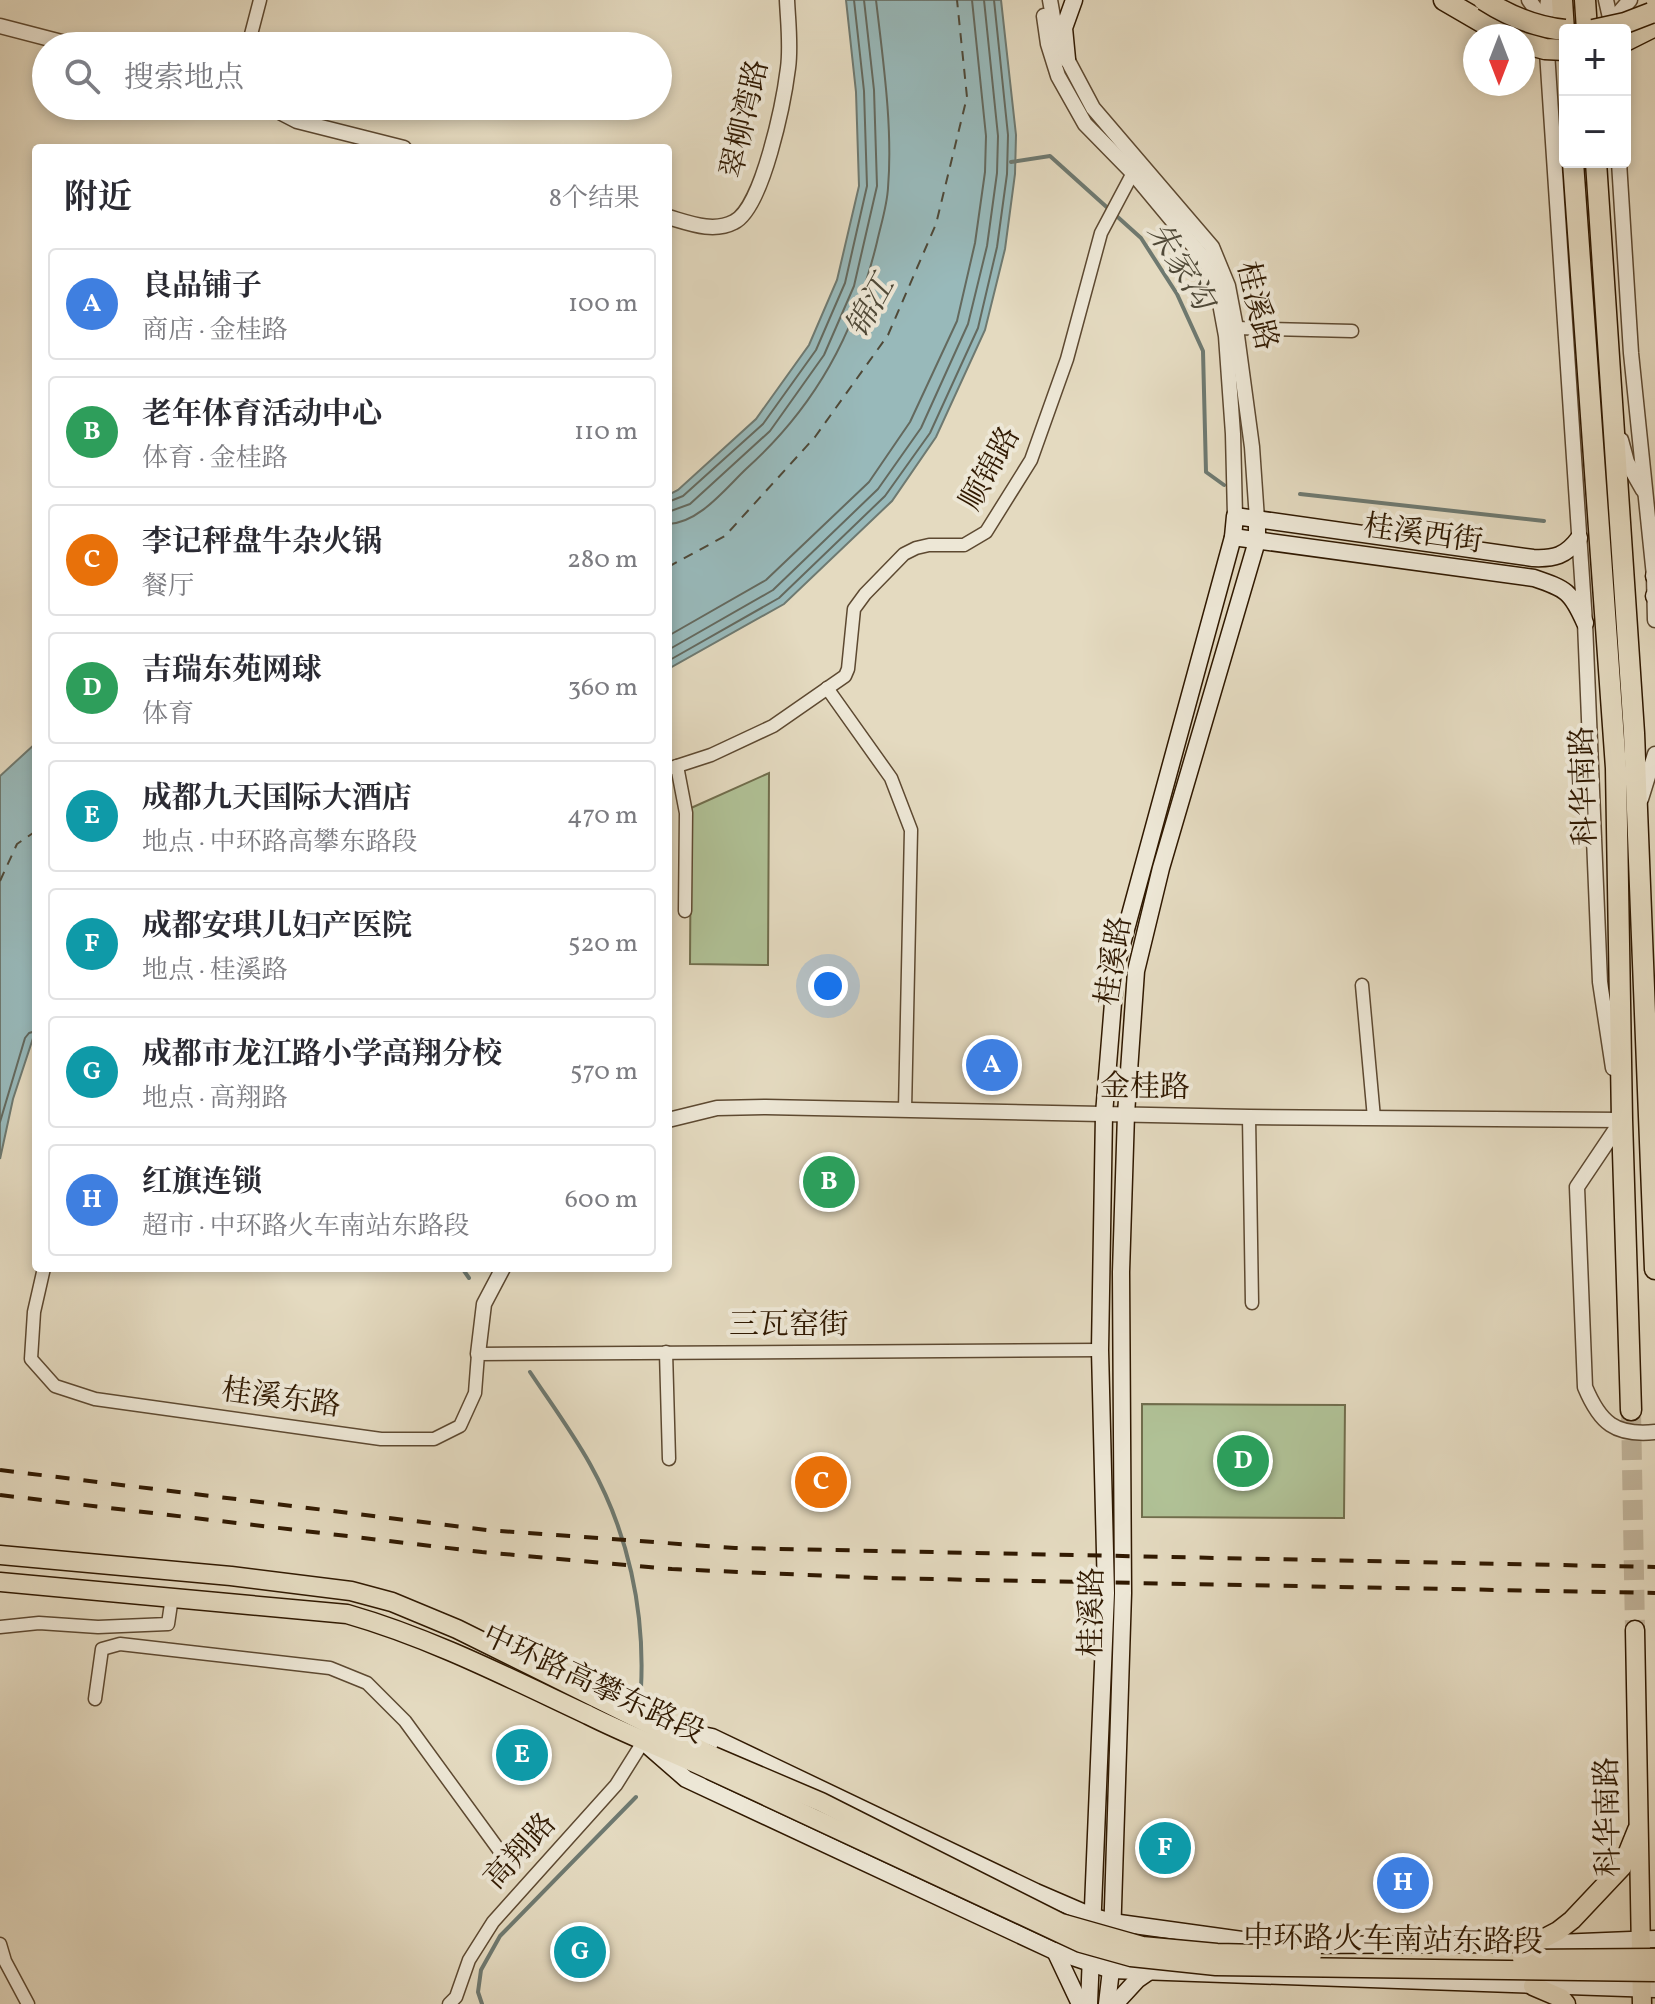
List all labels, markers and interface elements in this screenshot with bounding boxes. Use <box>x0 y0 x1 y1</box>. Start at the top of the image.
north arrow <box>1463 24 1535 96</box>
map controls <box>1559 24 1631 168</box>
button: + <box>1559 24 1631 96</box>
search box <box>32 32 672 120</box>
icon: search <box>60 54 104 98</box>
street label: 翠柳湾路 <box>712 56 780 182</box>
text: 搜索地点 <box>124 58 244 100</box>
button: − <box>1559 96 1631 168</box>
text: 附近 <box>64 176 132 223</box>
text: 8个结果 <box>549 181 640 217</box>
water label: 朱家沟 <box>1135 215 1226 324</box>
street label: 桂溪路 <box>1225 257 1287 355</box>
text: 良品铺子 <box>142 266 262 308</box>
water label: 锦江 <box>837 266 909 347</box>
text: A <box>83 286 101 322</box>
text: 100 m <box>568 286 638 322</box>
text: 商店 · 金桂路 <box>142 313 288 349</box>
text: 老年体育活动中心 <box>142 394 382 436</box>
text: B <box>83 414 101 450</box>
text: 110 m <box>574 414 638 450</box>
street label: 顺锦路 <box>951 419 1031 519</box>
text: 体育 · 金桂路 <box>142 441 288 477</box>
street label: 桂溪西街 <box>1361 506 1485 564</box>
text: 李记秤盘牛杂火锅 <box>142 522 382 564</box>
text: C <box>84 542 100 578</box>
text: 280 m <box>567 542 638 578</box>
text: 餐厅 <box>142 569 194 605</box>
text: 吉瑞东苑网球 <box>142 650 322 692</box>
text: D <box>82 670 102 706</box>
text: 360 m <box>568 670 638 706</box>
text: 体育 <box>142 697 194 733</box>
street label: 科华南路 <box>1562 725 1608 847</box>
text: 成都九天国际大酒店 <box>142 778 412 820</box>
text: E <box>84 798 100 834</box>
text: 470 m <box>567 798 638 834</box>
text: 地点 · 中环路高攀东路段 <box>142 825 418 861</box>
text: 成都安琪儿妇产医院 <box>142 906 412 948</box>
street label: 桂溪路 <box>1087 913 1143 1009</box>
text: F <box>84 926 100 962</box>
text: 520 m <box>568 926 638 962</box>
text: 地点 · 桂溪路 <box>142 953 288 989</box>
your location <box>808 966 848 1006</box>
text: 成都市龙江路小学高翔分校 <box>142 1034 502 1076</box>
pin: A <box>966 1035 1018 1095</box>
text: G <box>83 1054 101 1090</box>
text: 570 m <box>570 1054 638 1090</box>
street label: 金桂路 <box>1100 1066 1190 1110</box>
text: 地点 · 高翔路 <box>142 1081 288 1117</box>
pin: B <box>803 1152 855 1212</box>
text: 红旗连锁 <box>142 1162 262 1204</box>
text: H <box>82 1182 102 1218</box>
text: 600 m <box>565 1182 638 1218</box>
text: 超市 · 中环路火车南站东路段 <box>142 1209 470 1245</box>
street label: 三瓦窑街 <box>729 1305 849 1347</box>
street label: 桂溪东路 <box>219 1370 343 1428</box>
pin: D <box>1217 1431 1269 1491</box>
pin: C <box>795 1452 847 1512</box>
street label: 桂溪路 <box>1071 1567 1115 1657</box>
street label: 中环路高攀东路段 <box>475 1615 711 1755</box>
pin: E <box>496 1725 548 1785</box>
street label: 科华南路 <box>1587 1757 1631 1877</box>
street label: 高翔路 <box>475 1805 567 1899</box>
pin: F <box>1139 1818 1191 1878</box>
pin: H <box>1377 1853 1429 1913</box>
street label: 中环路火车南站东路段 <box>1243 1917 1543 1965</box>
pin: G <box>554 1922 606 1982</box>

